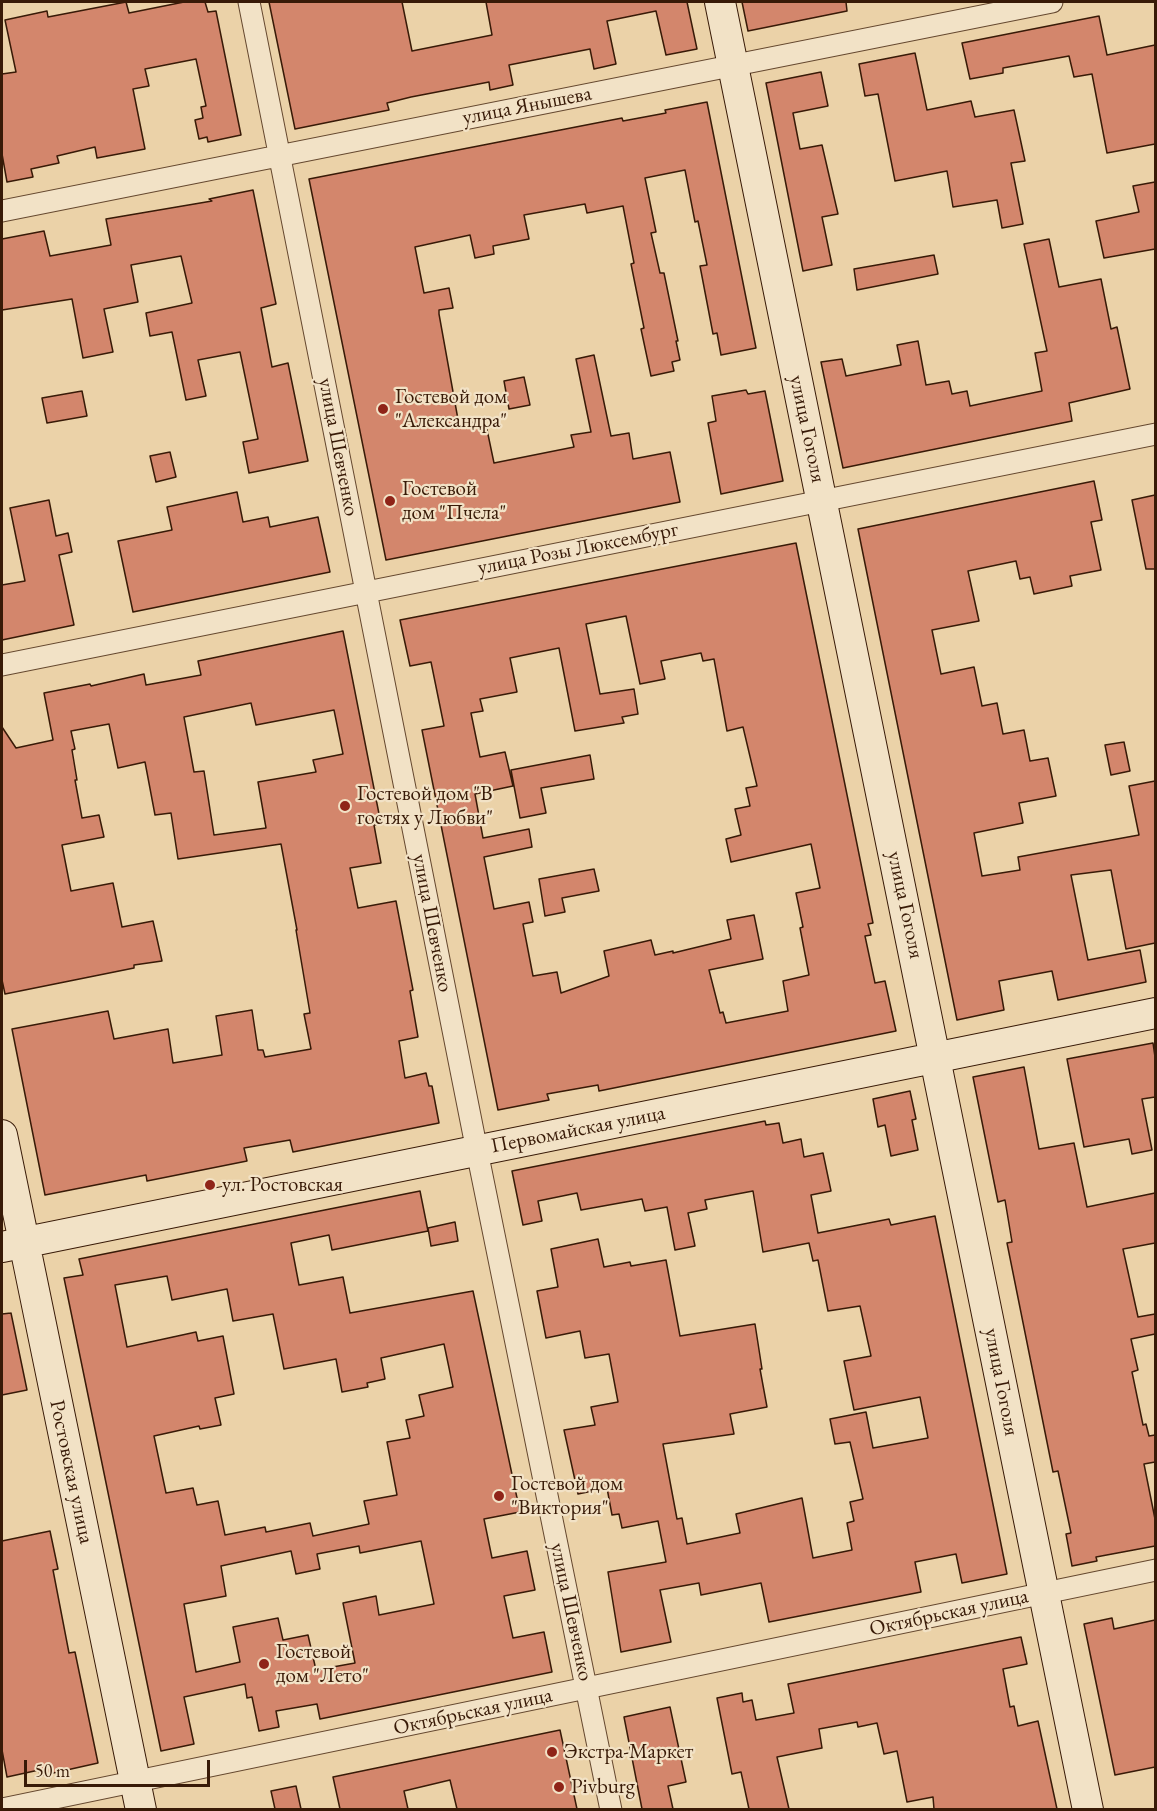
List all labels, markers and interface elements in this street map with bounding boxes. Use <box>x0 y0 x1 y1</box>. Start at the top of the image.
street label: улица Янышева <box>460 81 594 131</box>
street label: улица Гоголя <box>783 373 831 485</box>
street label: улица Шевченко <box>312 376 364 518</box>
place label: Гостевой дом "Александра" <box>395 384 507 434</box>
marker: Гостевой дом "Александра" <box>376 402 390 416</box>
place label: Гостевой дом "Пчела" <box>402 476 506 526</box>
marker: Гостевой дом "Пчела" <box>383 494 397 508</box>
street label: улица Розы Люксембург <box>476 517 680 581</box>
place label: Гостевой дом "В гостях у Любви" <box>357 781 493 831</box>
marker: Гостевой дом "В гостях у Любви" <box>338 799 352 813</box>
street label: улица Гоголя <box>881 849 929 961</box>
street label: улица Шевченко <box>406 852 458 994</box>
street label: Первомайская улица <box>489 1101 667 1159</box>
place label: ул. Ростовская <box>222 1172 343 1198</box>
marker: ул. Ростовская <box>203 1178 217 1192</box>
street label: улица Гоголя <box>978 1326 1024 1438</box>
street label: Ростовская улица <box>43 1398 99 1546</box>
place label: Гостевой дом "Виктория" <box>511 1471 623 1521</box>
marker: Гостевой дом "Виктория" <box>492 1489 506 1503</box>
street label: улица Шевченко <box>544 1541 598 1683</box>
street label: Октябрьская улица <box>867 1584 1031 1642</box>
place label: Гостевой дом "Лето" <box>276 1639 369 1689</box>
marker: Гостевой дом "Лето" <box>257 1657 271 1671</box>
street label: Октябрьская улица <box>391 1683 555 1741</box>
place label: Экстра-Маркет <box>564 1739 693 1765</box>
marker: Экстра-Маркет <box>545 1745 559 1759</box>
scale bar <box>27 1748 213 1786</box>
text: 50 m <box>35 1759 70 1782</box>
place label: Pivburg <box>571 1774 635 1800</box>
marker: Pivburg <box>552 1780 566 1794</box>

